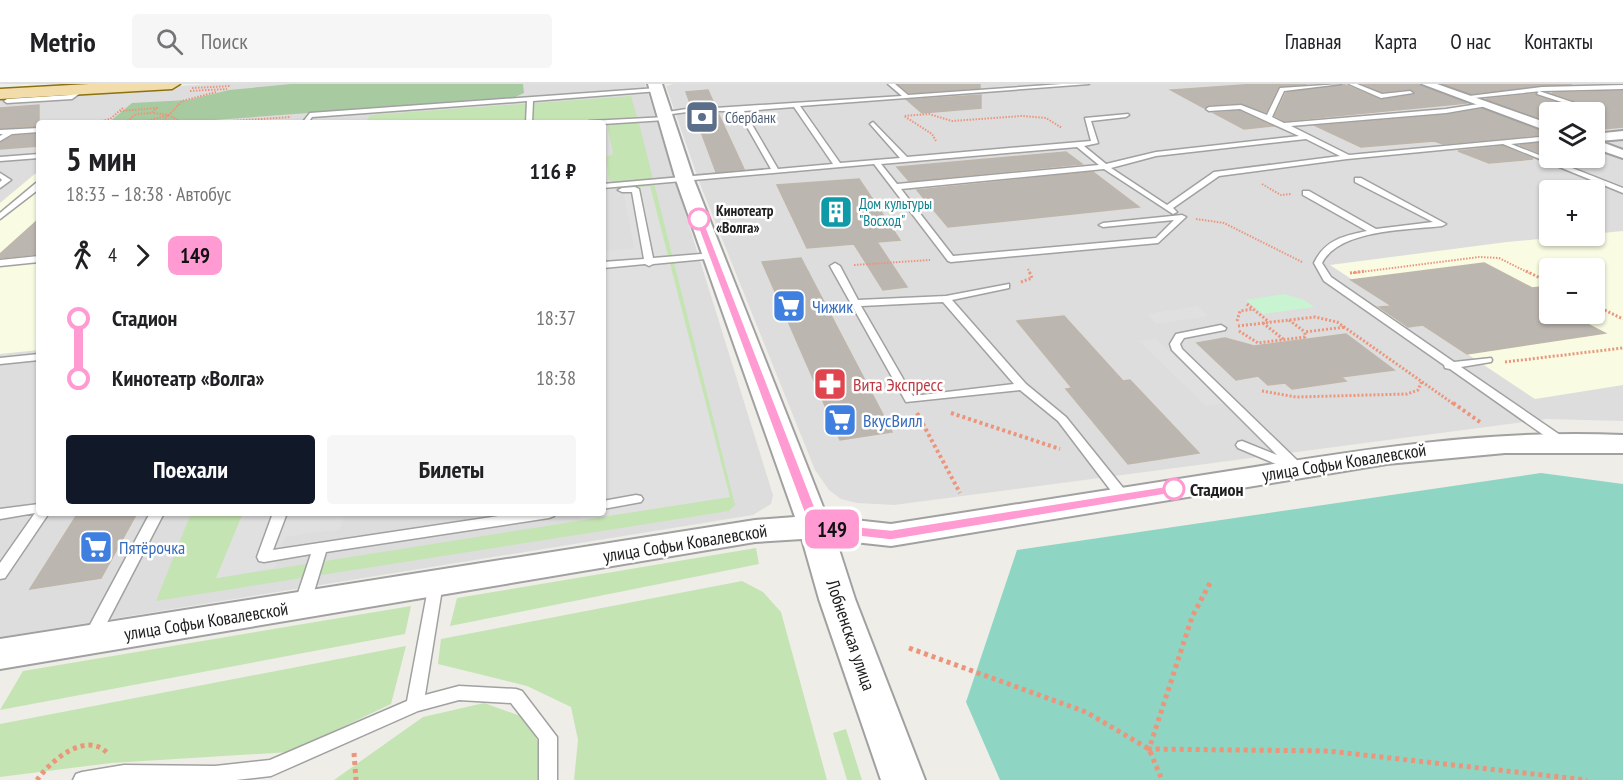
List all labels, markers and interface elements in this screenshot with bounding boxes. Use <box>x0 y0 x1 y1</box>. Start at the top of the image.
search box <box>132 14 552 68</box>
text: Metrio <box>30 23 96 60</box>
icon: search <box>153 25 186 58</box>
text: Поиск <box>201 27 248 55</box>
text: Главная <box>1285 28 1341 55</box>
text: Карта <box>1374 28 1417 55</box>
text: О нас <box>1450 28 1491 55</box>
text: Контакты <box>1524 28 1593 55</box>
bank icon: Сбербанк <box>684 99 720 135</box>
map controls <box>1539 102 1605 324</box>
button: layers <box>1539 102 1605 168</box>
place label: Сбербанк <box>725 108 776 127</box>
text: 5 мин <box>66 137 136 180</box>
text: 116 ₽ <box>529 157 576 185</box>
button: + <box>1539 180 1605 246</box>
text: 18:33 – 18:38 · Автобус <box>66 181 231 207</box>
building icon: Дом культуры "Восход" <box>818 194 854 230</box>
place label: Дом культуры "Восход" <box>859 194 932 230</box>
place label: Кинотеатр «Волга» <box>716 201 774 237</box>
marker: Кинотеатр «Волга» <box>688 208 710 230</box>
icon: walk <box>66 239 99 272</box>
icon: forward <box>126 239 159 272</box>
text: 4 <box>108 242 117 268</box>
text: 149 <box>180 242 210 269</box>
button: − <box>1539 258 1605 324</box>
supermarket icon: Чижик <box>771 288 807 324</box>
place label: Чижик <box>812 295 853 318</box>
text: Стадион <box>112 304 177 332</box>
text: 18:37 <box>536 305 576 331</box>
text: Кинотеатр «Волга» <box>112 364 264 392</box>
text: 18:38 <box>536 365 576 391</box>
pharmacy icon: Вита Экспресс <box>812 366 848 402</box>
place label: Вита Экспресс <box>853 373 944 396</box>
supermarket icon: ВкусВилл <box>822 402 858 438</box>
place label: ВкусВилл <box>863 409 923 432</box>
button: Поехали <box>66 435 315 504</box>
button: Билеты <box>327 435 576 504</box>
street label: улица Софьи Ковалевской <box>1260 438 1428 486</box>
marker: Стадион <box>1163 478 1185 500</box>
place label: Стадион <box>1190 478 1243 501</box>
line badge: 149 <box>798 510 866 548</box>
text: 149 <box>817 516 847 543</box>
street label: улица Софьи Ковалевской <box>601 519 769 567</box>
supermarket icon: Пятёрочка <box>78 529 114 565</box>
place label: Пятёрочка <box>119 536 185 559</box>
street label: Лобненская улица <box>821 576 881 694</box>
street label: улица Софьи Ковалевской <box>122 597 290 645</box>

